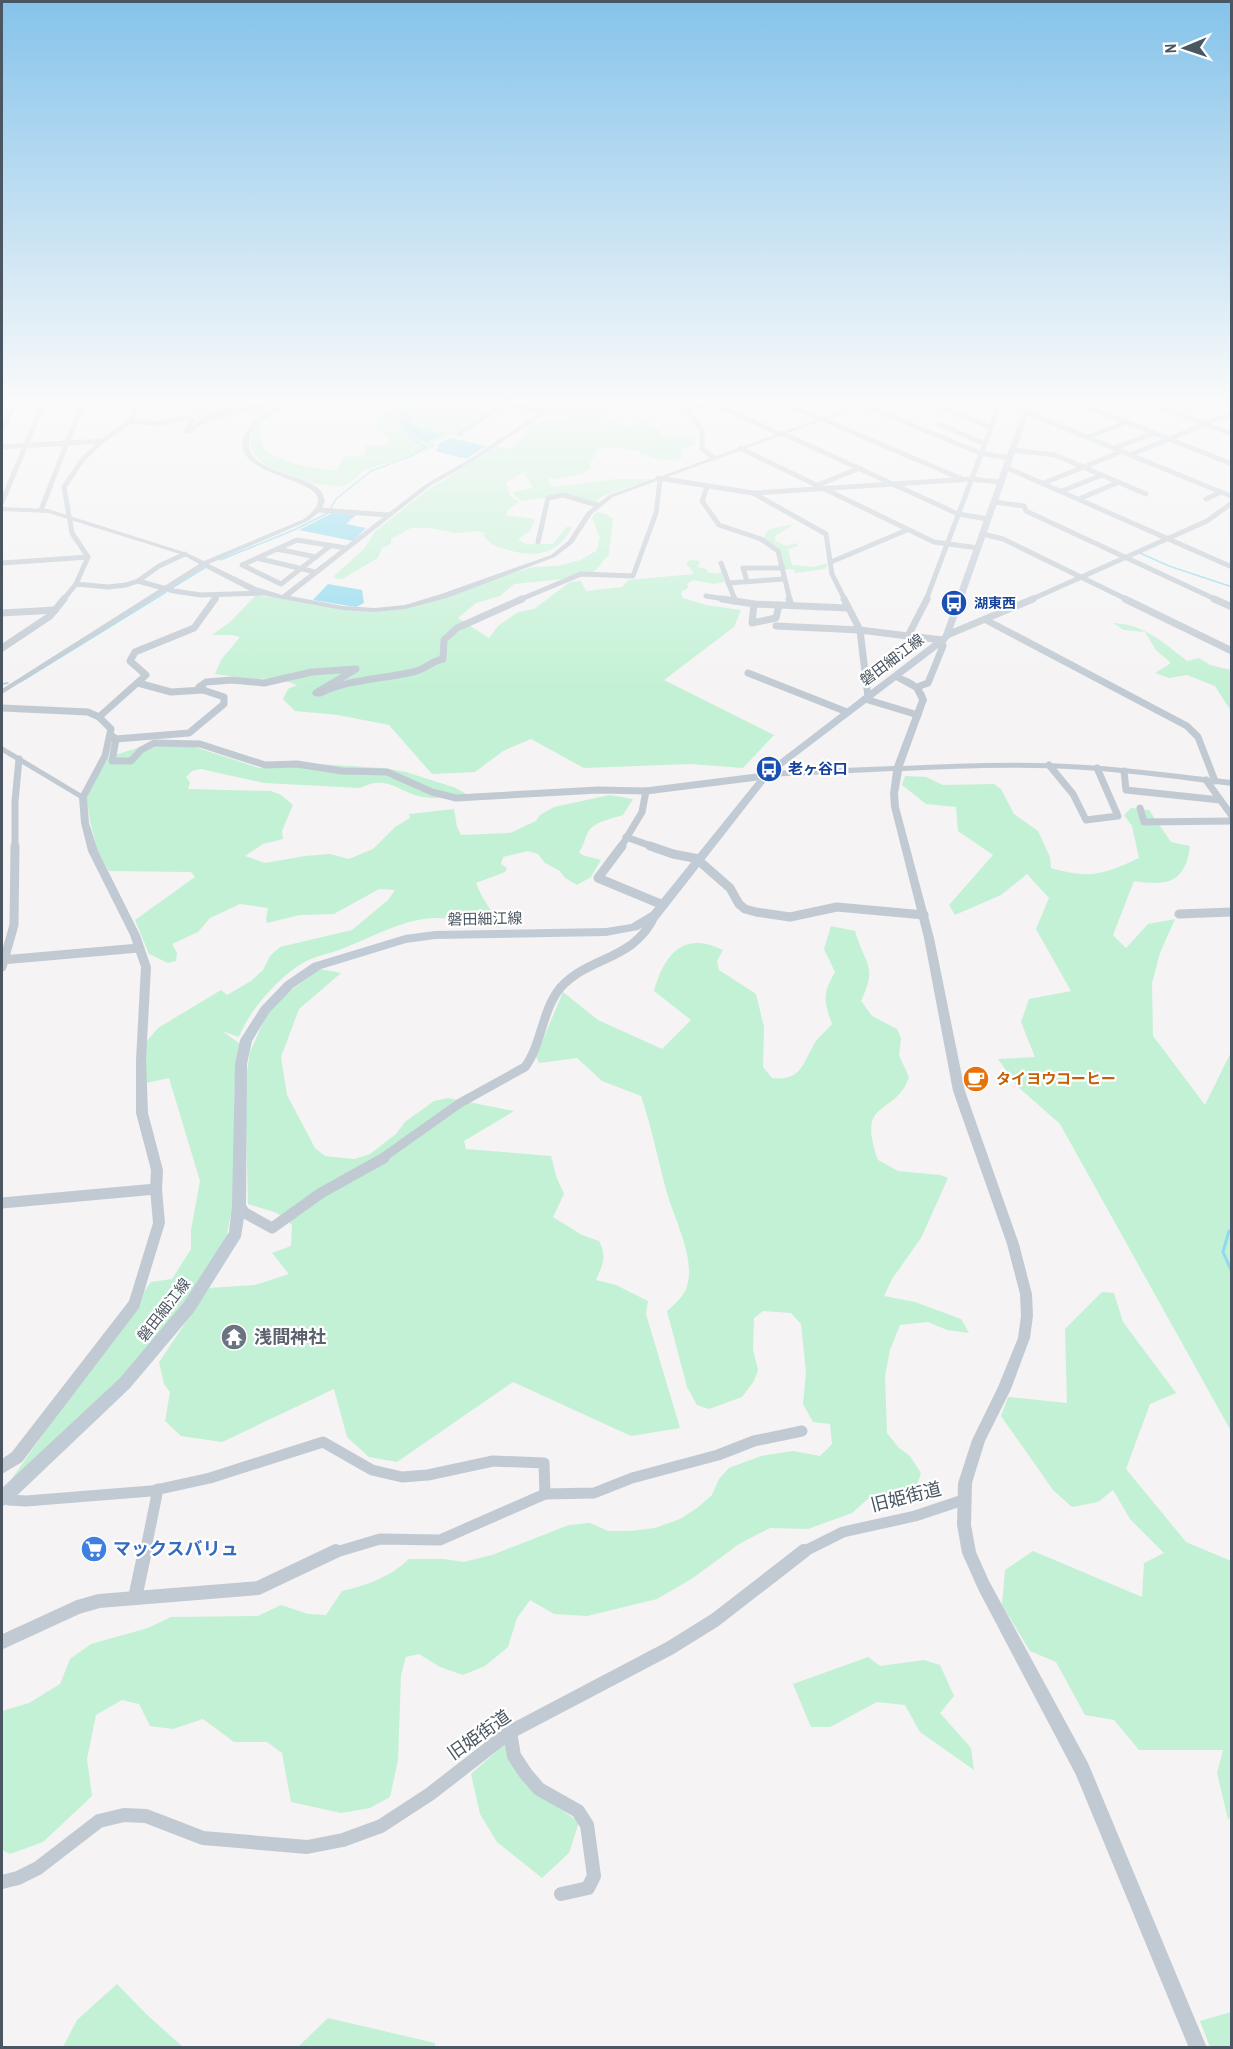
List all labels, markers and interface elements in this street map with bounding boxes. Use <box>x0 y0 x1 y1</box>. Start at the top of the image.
north arrow <box>1155 18 1215 78</box>
text: N <box>1159 43 1181 54</box>
bus stop icon: 湖東西 <box>939 588 969 618</box>
place label: 湖東西 <box>974 594 1016 612</box>
street label: 磐田細江線 <box>855 629 928 691</box>
bus stop icon: 老ヶ谷口 <box>754 754 784 784</box>
place label: 老ヶ谷口 <box>788 758 848 779</box>
street label: 磐田細江線 <box>447 907 523 930</box>
cafe icon: タイヨウコーヒー <box>961 1064 991 1094</box>
place label: タイヨウコーヒー <box>996 1068 1116 1089</box>
street label: 磐田細江線 <box>132 1274 195 1346</box>
temple icon: 浅間神社 <box>219 1322 249 1352</box>
place label: 浅間神社 <box>254 1324 326 1349</box>
street label: 旧姫街道 <box>868 1476 944 1517</box>
supermarket icon: マックスバリュ <box>79 1534 109 1564</box>
place label: マックスバリュ <box>113 1536 238 1561</box>
street label: 旧姫街道 <box>442 1704 515 1765</box>

